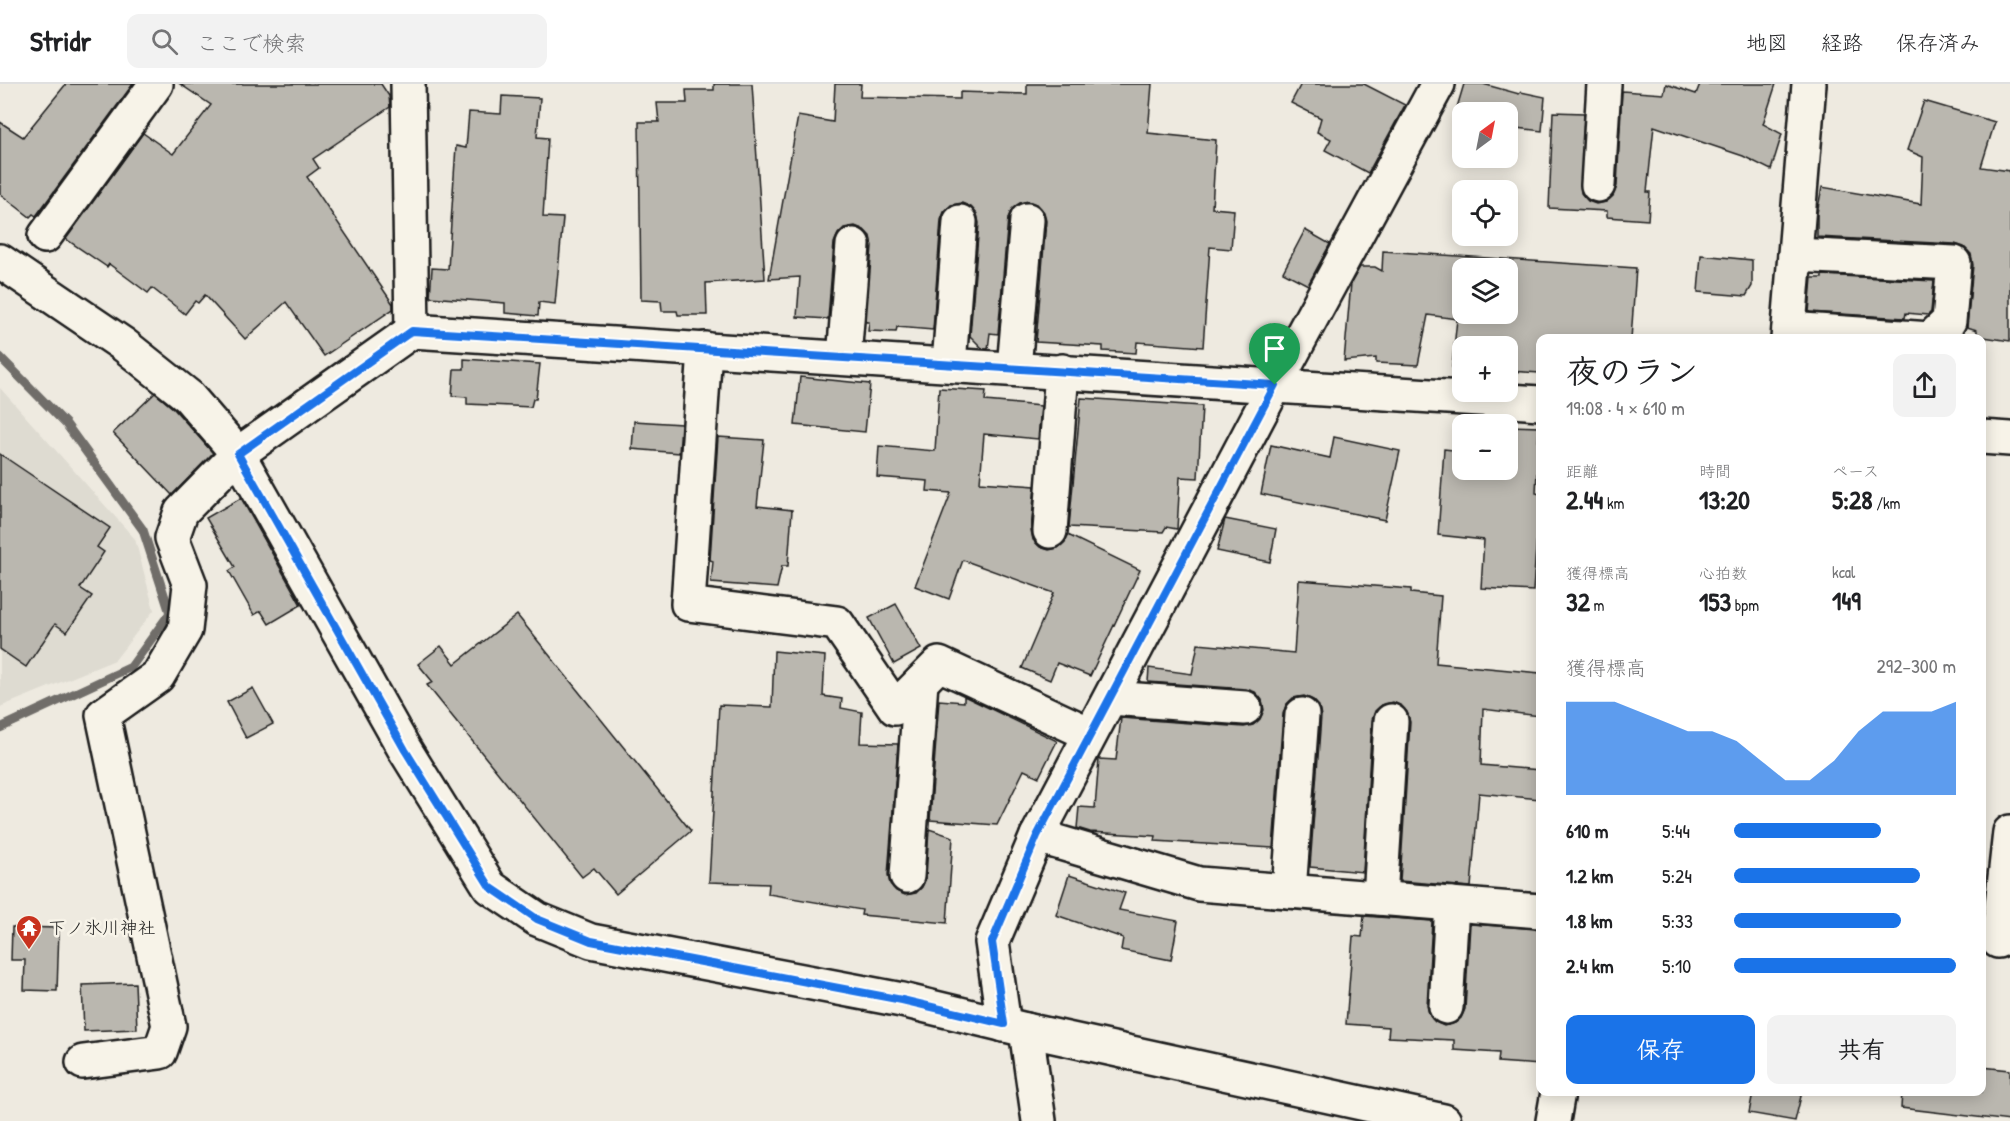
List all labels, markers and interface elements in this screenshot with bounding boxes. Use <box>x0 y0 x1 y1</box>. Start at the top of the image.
search box <box>127 14 547 68</box>
text: Stridr <box>30 22 91 60</box>
icon: search <box>148 25 181 58</box>
text: ここで検索 <box>196 28 306 58</box>
text: 地図 <box>1746 28 1788 57</box>
text: 経路 <box>1821 28 1863 57</box>
text: 保存済み <box>1896 28 1980 57</box>
north arrow <box>1452 102 1518 168</box>
map controls <box>1452 102 1518 480</box>
button: locate <box>1452 180 1518 246</box>
button: layers <box>1452 258 1518 324</box>
pin <box>1249 323 1300 385</box>
icon: arrive <box>1258 332 1291 365</box>
button: + <box>1452 336 1518 402</box>
text: 夜のラン <box>1566 349 1698 393</box>
button: share <box>1893 354 1956 417</box>
text: 19:08 · 4 × 610 m <box>1566 394 1685 421</box>
button: − <box>1452 414 1518 480</box>
text: 距離 <box>1566 460 1598 482</box>
text: 時間 <box>1699 460 1731 482</box>
text: ペース <box>1832 460 1879 482</box>
text: 2.44 <box>1566 482 1603 517</box>
text: 13:20 <box>1699 482 1750 517</box>
text: 5:28 <box>1832 482 1872 517</box>
text: km <box>1603 492 1624 514</box>
text: /km <box>1872 492 1900 514</box>
text: kcal <box>1832 561 1855 583</box>
text: 獲得標高 <box>1566 562 1630 584</box>
text: 心拍数 <box>1699 562 1747 584</box>
text: 149 <box>1832 583 1861 618</box>
text: 32 <box>1566 584 1590 619</box>
text: 153 <box>1699 584 1731 619</box>
text: m <box>1590 594 1604 616</box>
text: bpm <box>1731 594 1759 616</box>
text: 292–300 m <box>1876 652 1956 679</box>
text: 獲得標高 <box>1566 654 1646 681</box>
text: 610 m <box>1566 817 1608 844</box>
text: 5:44 <box>1662 817 1690 844</box>
text: 1.2 km <box>1566 862 1613 889</box>
text: 5:24 <box>1662 862 1692 889</box>
text: 1.8 km <box>1566 907 1613 934</box>
text: 5:33 <box>1662 907 1693 934</box>
temple icon: 下ノ氷川神社 <box>14 913 44 951</box>
place label: 下ノ氷川神社 <box>48 915 156 940</box>
text: 2.4 km <box>1566 952 1614 979</box>
text: 5:10 <box>1662 952 1691 979</box>
button: 保存 <box>1566 1015 1755 1084</box>
button: 共有 <box>1767 1015 1956 1084</box>

